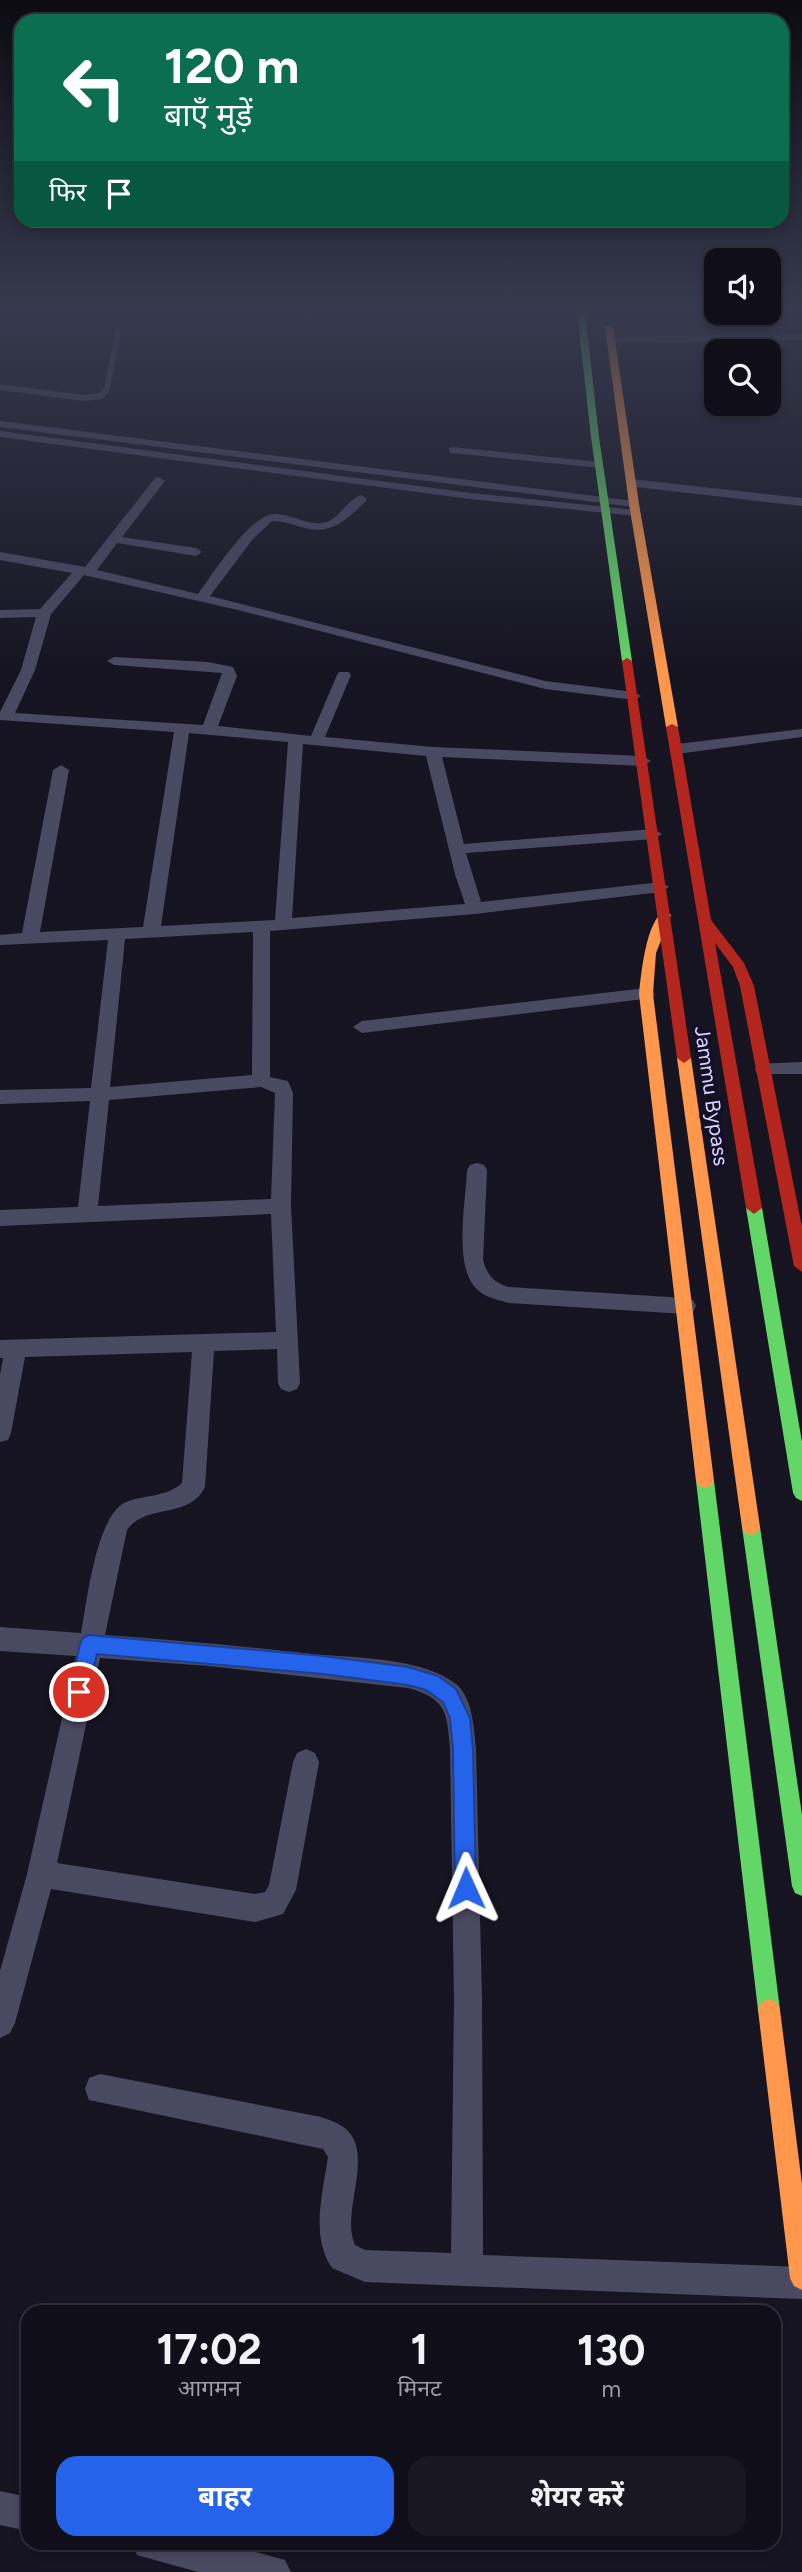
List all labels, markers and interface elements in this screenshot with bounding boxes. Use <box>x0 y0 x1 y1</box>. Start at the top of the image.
text: 120 m <box>164 36 299 95</box>
icon: left <box>49 42 140 133</box>
text: बाएँ मुड़ें <box>164 96 252 134</box>
icon: arrive <box>100 175 138 213</box>
text: फिर <box>49 176 86 208</box>
map controls <box>704 248 781 416</box>
button: sound <box>704 248 781 325</box>
button: search <box>704 339 781 416</box>
street label: Jammu Bypass <box>690 1025 734 1167</box>
pin <box>49 1662 109 1722</box>
icon: arrive <box>60 1673 98 1711</box>
position arrow <box>429 1851 503 1925</box>
text: 17:02 <box>157 2324 262 2375</box>
text: 1 <box>411 2324 428 2375</box>
text: 130 <box>577 2325 645 2376</box>
text: आगमन <box>178 2374 241 2402</box>
text: मिनट <box>397 2374 442 2402</box>
text: m <box>601 2375 621 2403</box>
button: बाहर <box>56 2456 394 2536</box>
button: शेयर करें <box>408 2456 746 2536</box>

